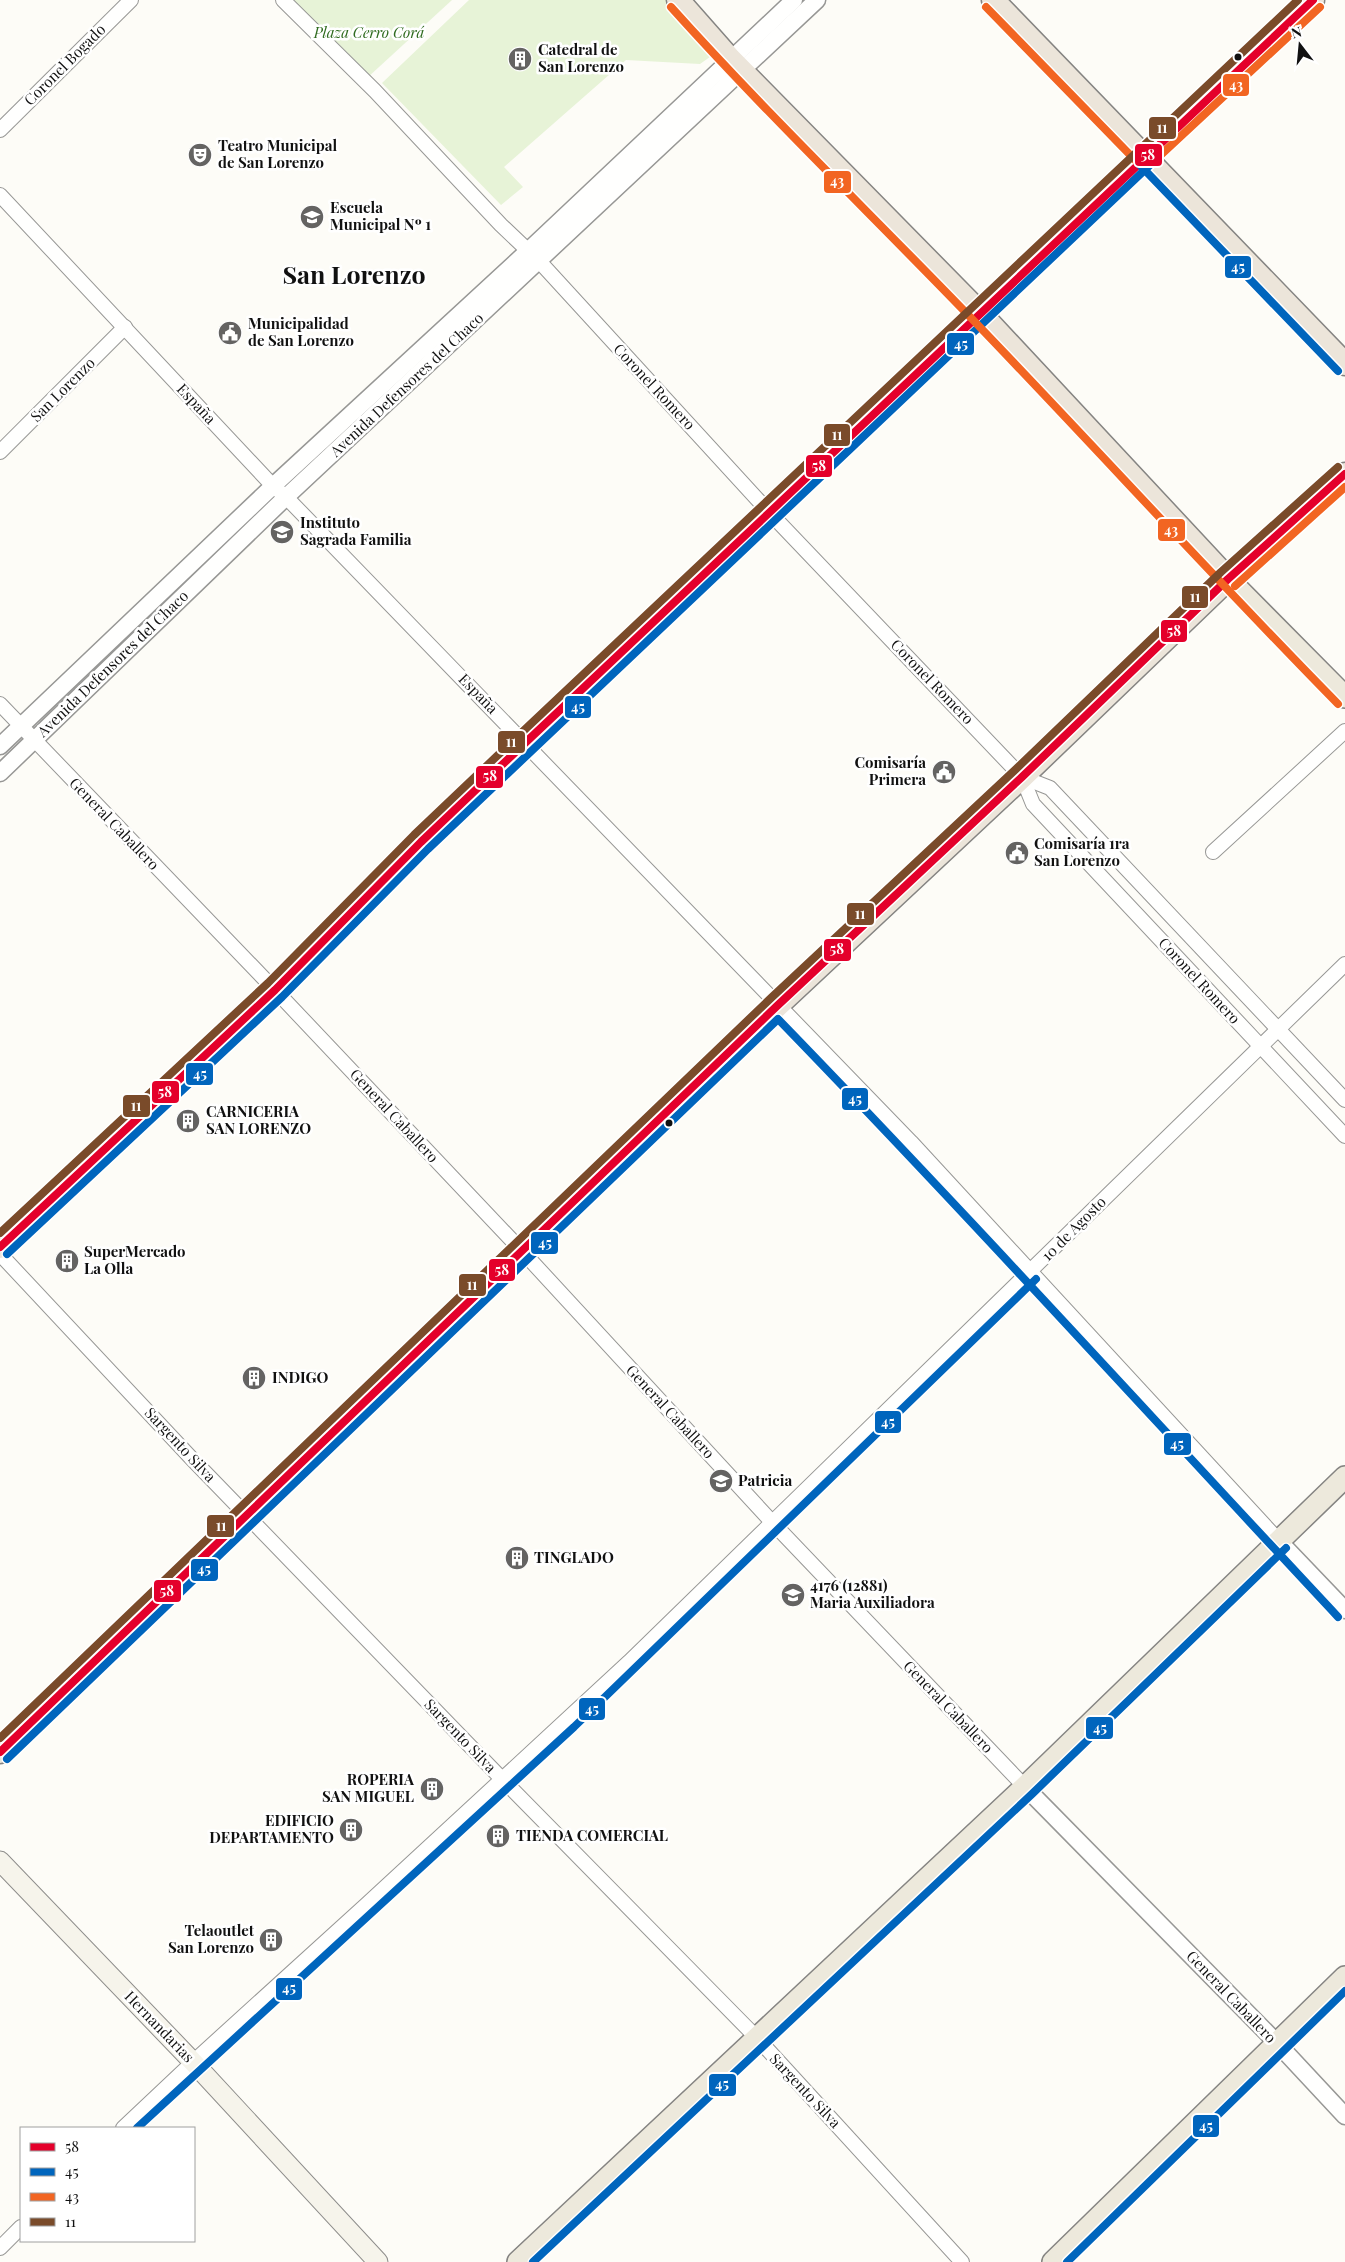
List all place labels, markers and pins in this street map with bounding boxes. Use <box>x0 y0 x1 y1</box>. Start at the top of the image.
place label: Catedral de San Lorenzo <box>538 39 624 76</box>
building icon: Catedral de San Lorenzo <box>507 46 533 72</box>
unlabelled marker <box>1233 52 1243 62</box>
place label: Teatro Municipal de San Lorenzo <box>218 135 337 172</box>
theatre icon: Teatro Municipal de San Lorenzo <box>187 142 213 168</box>
place label: Escuela Municipal Nº 1 <box>330 197 431 234</box>
school or university icon: Escuela Municipal Nº 1 <box>299 204 325 230</box>
place label: Municipalidad de San Lorenzo <box>248 313 354 350</box>
public building icon: Municipalidad de San Lorenzo <box>217 320 243 346</box>
place label: Instituto Sagrada Familia <box>300 512 412 549</box>
school or university icon: Instituto Sagrada Familia <box>269 519 295 545</box>
place label: Comisaría Primera <box>854 752 926 789</box>
public building icon: Comisaría Primera <box>931 759 957 785</box>
place label: Comisaría 1ra San Lorenzo <box>1034 833 1130 870</box>
public building icon: Comisaría 1ra San Lorenzo <box>1004 840 1030 866</box>
place label: CARNICERIA SAN LORENZO <box>206 1101 311 1138</box>
building icon: CARNICERIA SAN LORENZO <box>175 1108 201 1134</box>
unlabelled marker <box>664 1118 674 1128</box>
place label: SuperMercado La Olla <box>84 1241 186 1278</box>
building icon: SuperMercado La Olla <box>54 1248 80 1274</box>
building icon: INDIGO <box>241 1365 267 1391</box>
place label: INDIGO <box>272 1367 329 1387</box>
school or university icon: Patricia <box>708 1468 734 1494</box>
place label: Patricia <box>738 1470 792 1490</box>
building icon: TINGLADO <box>504 1545 530 1571</box>
place label: TINGLADO <box>534 1547 614 1567</box>
place label: 4176 (12881) Maria Auxiliadora <box>810 1575 935 1612</box>
school or university icon: 4176 (12881) Maria Auxiliadora <box>780 1582 806 1608</box>
place label: ROPERIA SAN MIGUEL <box>322 1769 415 1806</box>
building icon: ROPERIA SAN MIGUEL <box>419 1776 445 1802</box>
place label: EDIFICIO DEPARTAMENTO <box>209 1810 334 1847</box>
building icon: EDIFICIO DEPARTAMENTO <box>338 1817 364 1843</box>
building icon: TIENDA COMERCIAL <box>485 1823 511 1849</box>
place label: TIENDA COMERCIAL <box>516 1825 668 1845</box>
place label: Telaoutlet San Lorenzo <box>168 1920 255 1957</box>
building icon: Telaoutlet San Lorenzo <box>258 1927 284 1953</box>

